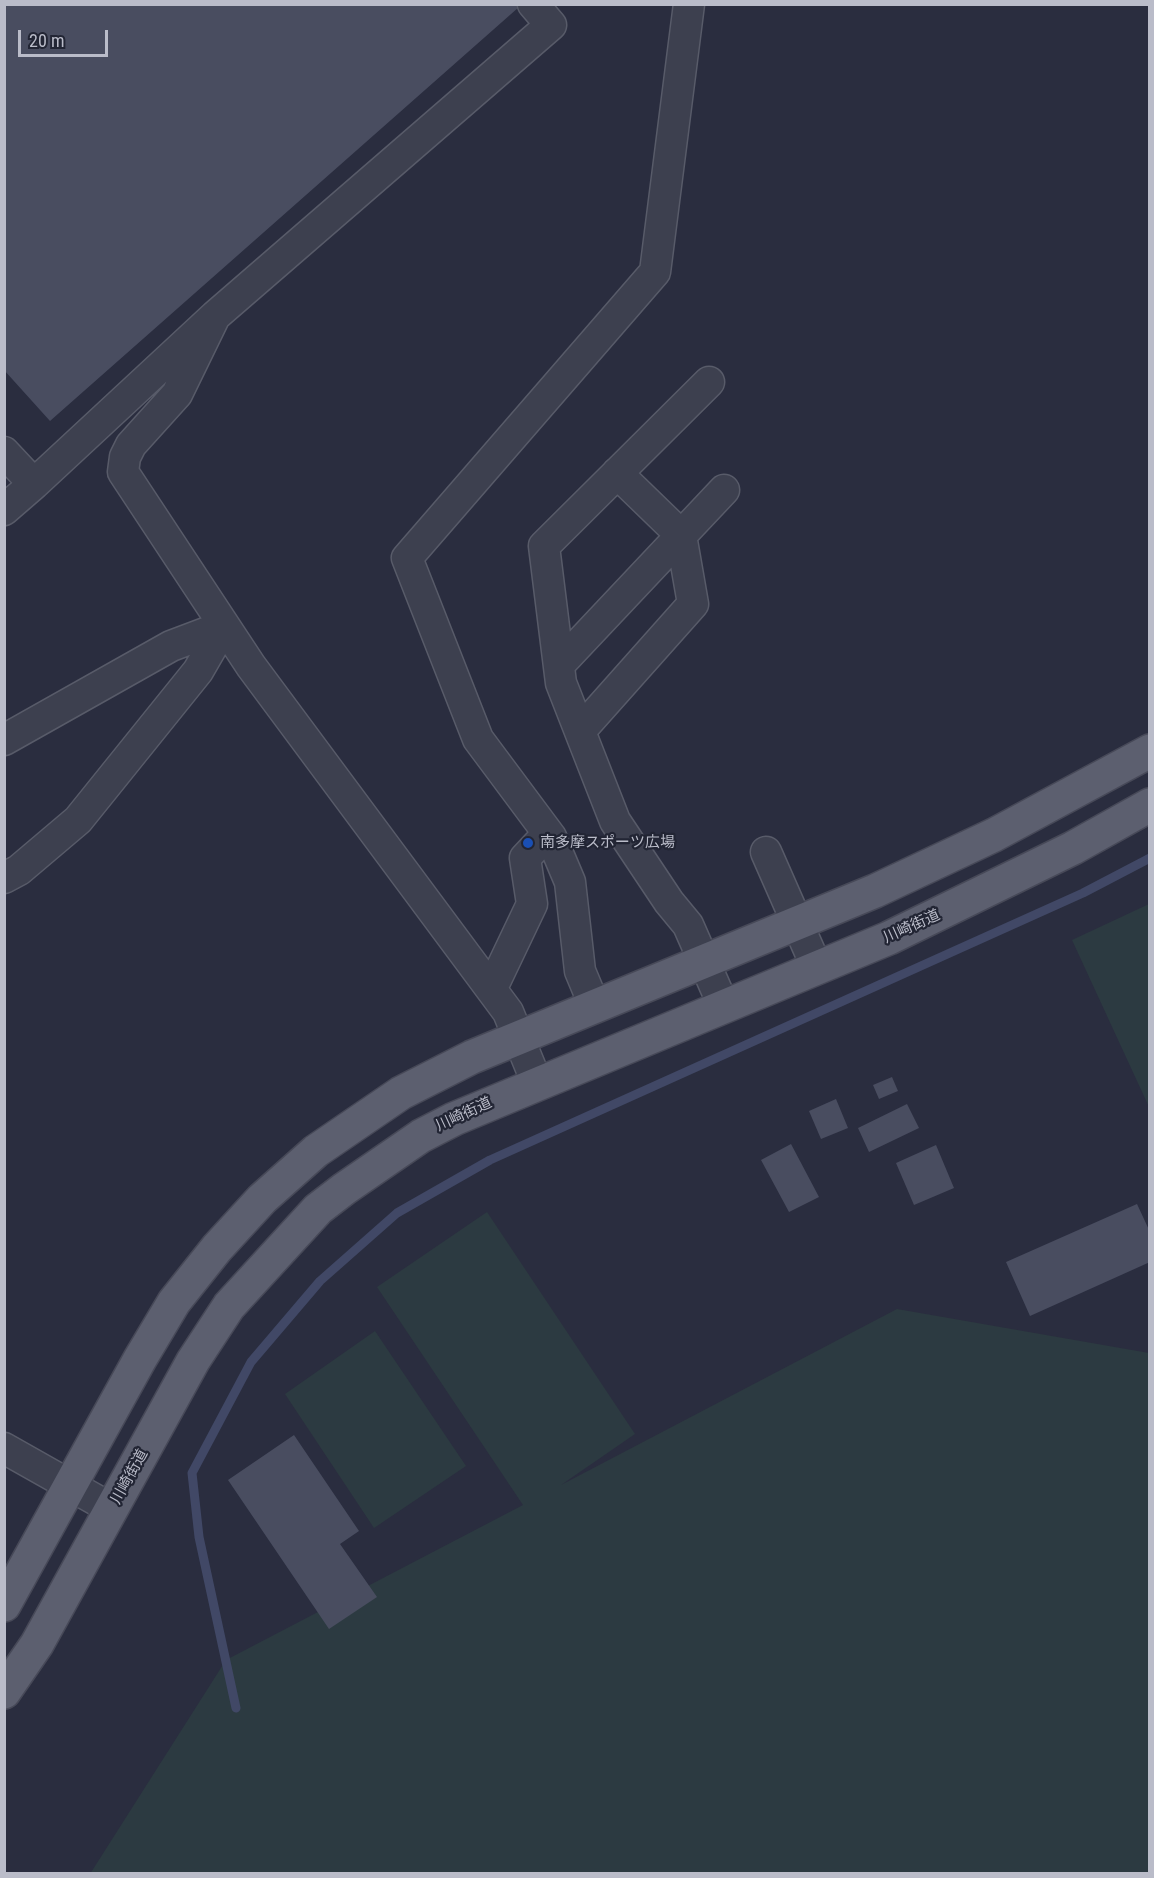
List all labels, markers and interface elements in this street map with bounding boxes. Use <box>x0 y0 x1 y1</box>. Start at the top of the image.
scale bar <box>21 18 111 56</box>
text: 20 m <box>29 30 64 51</box>
place label: 南多摩スポーツ広場 <box>540 834 675 852</box>
marker: 南多摩スポーツ広場 <box>521 836 535 850</box>
street label: 川崎街道 <box>881 907 943 947</box>
street label: 川崎街道 <box>433 1094 495 1136</box>
street label: 川崎街道 <box>108 1446 152 1508</box>

